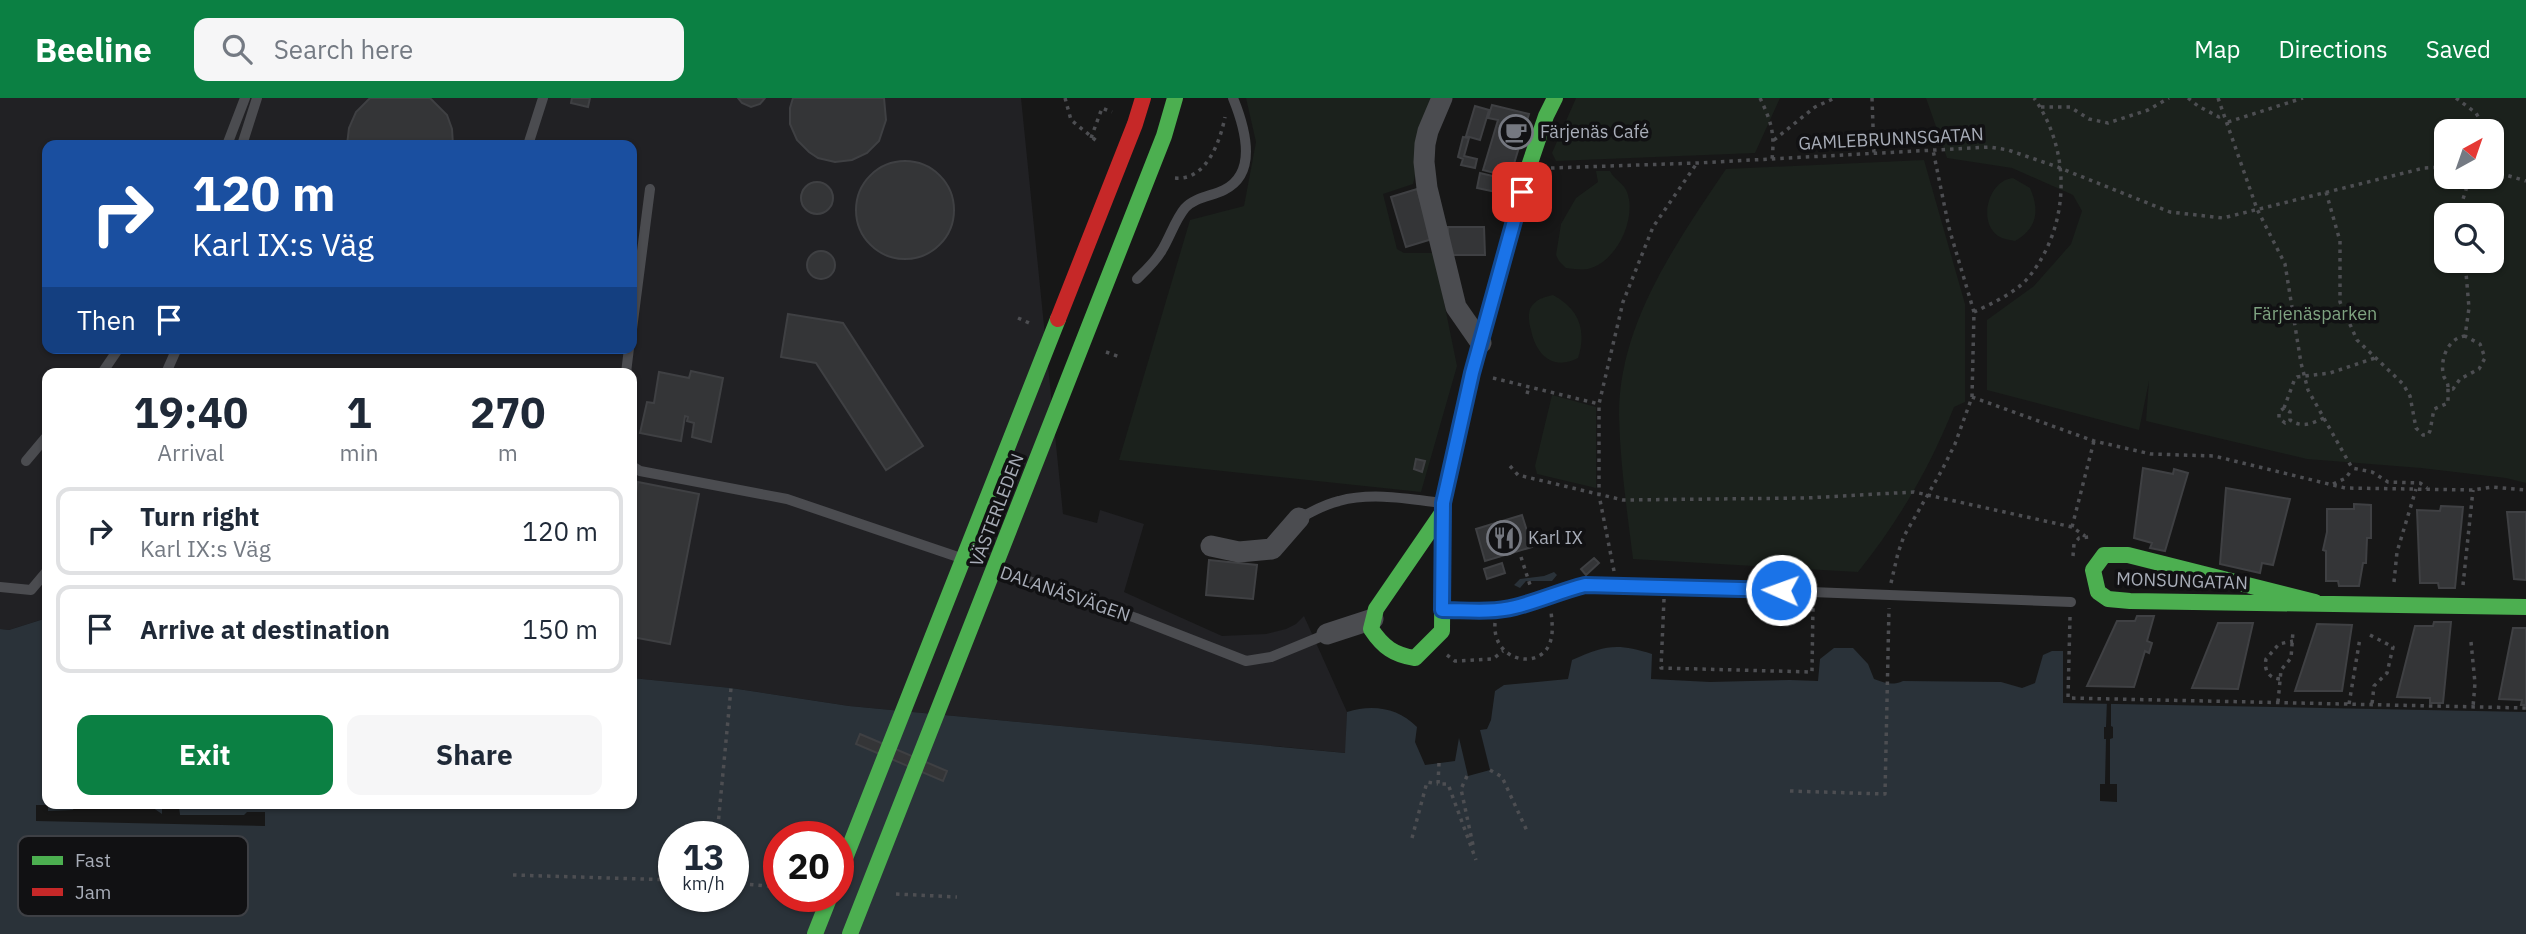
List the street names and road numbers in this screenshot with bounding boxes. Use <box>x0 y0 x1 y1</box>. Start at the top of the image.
street label: GAMLEBRUNNSGATAN <box>1798 122 1984 155</box>
street label: VÄSTERLEDEN <box>964 450 1029 570</box>
street label: DALANÄSVÄGEN <box>997 560 1133 627</box>
street label: MONSUNGATAN <box>2116 567 2248 594</box>

